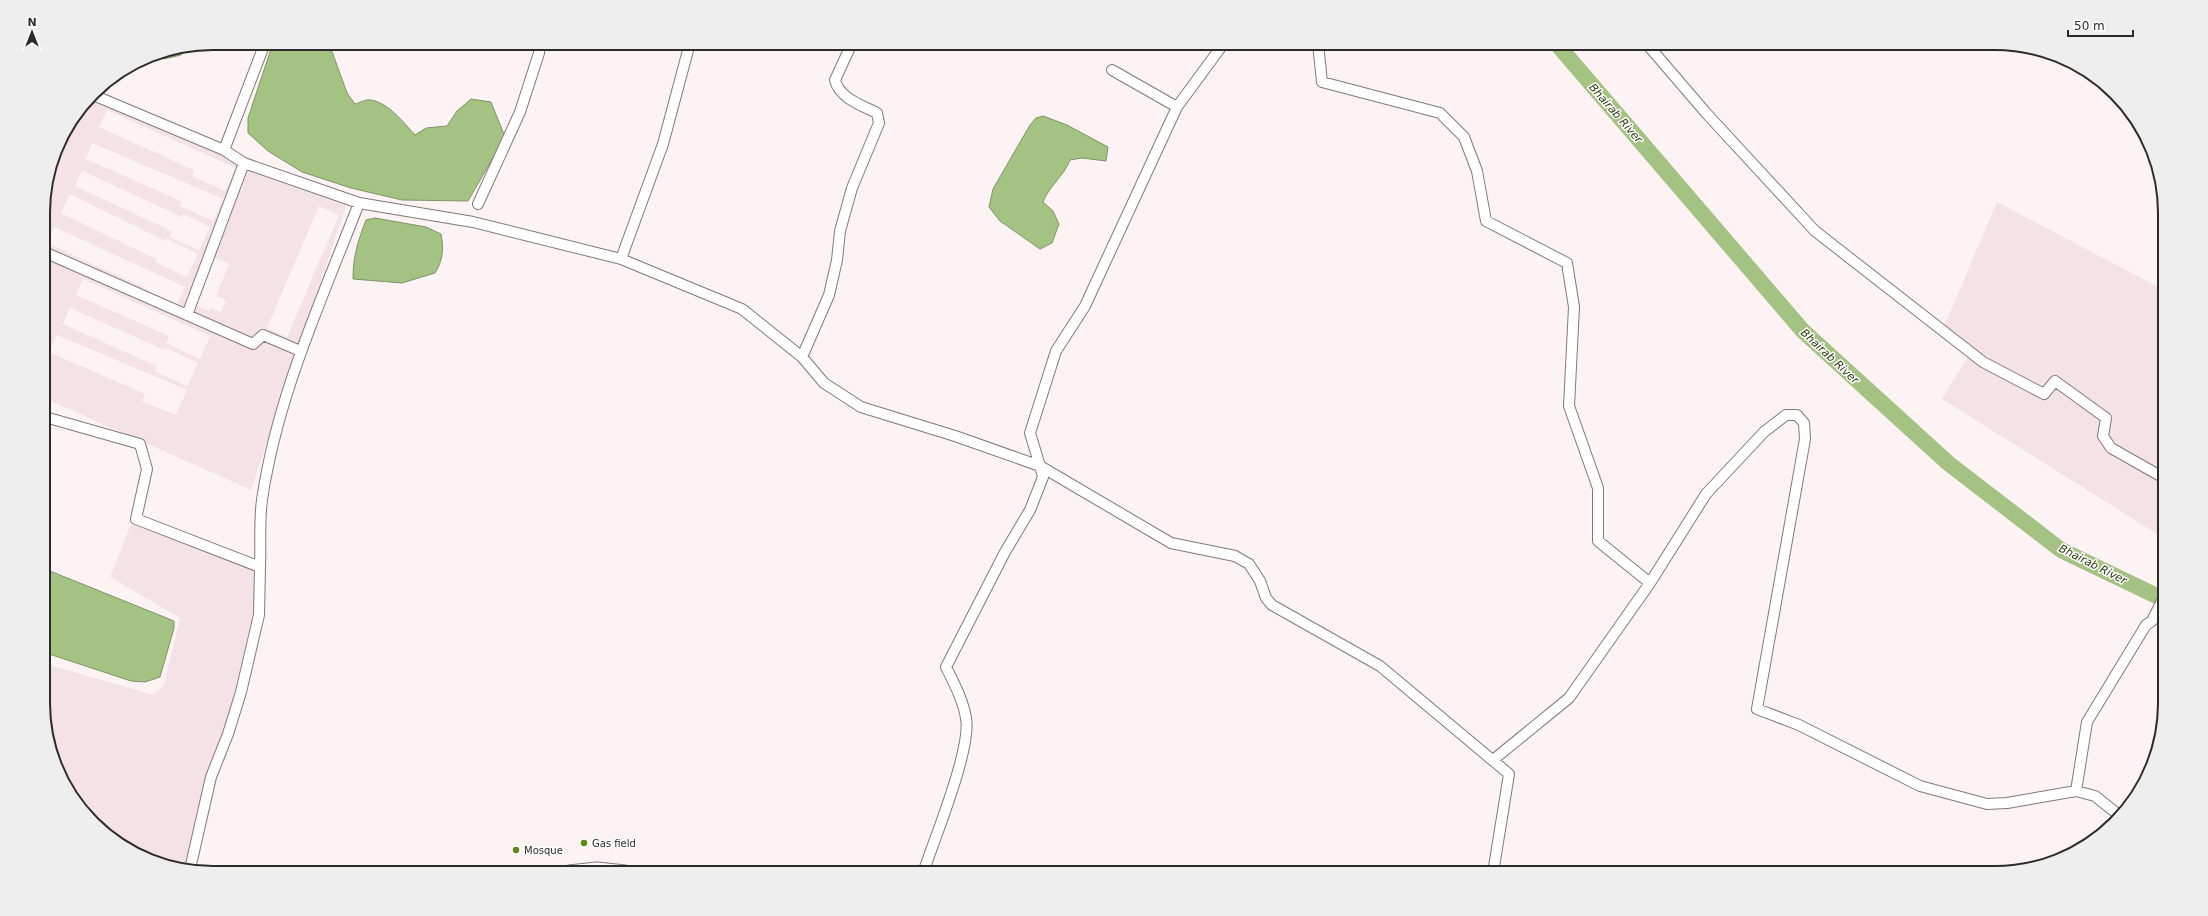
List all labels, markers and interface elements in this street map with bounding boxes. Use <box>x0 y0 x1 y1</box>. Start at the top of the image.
north arrow <box>12 12 52 52</box>
scale bar <box>2068 12 2133 38</box>
text: N <box>27 16 37 29</box>
text: 50 m <box>2074 19 2105 33</box>
water label: Bhairab River <box>1586 81 1646 147</box>
water label: Bhairab River <box>1798 326 1862 388</box>
water label: Bhairab River <box>2057 542 2130 588</box>
marker: Gas field <box>579 838 589 848</box>
place label: Gas field <box>592 838 636 849</box>
marker: Mosque <box>511 845 521 855</box>
place label: Mosque <box>524 845 563 856</box>

